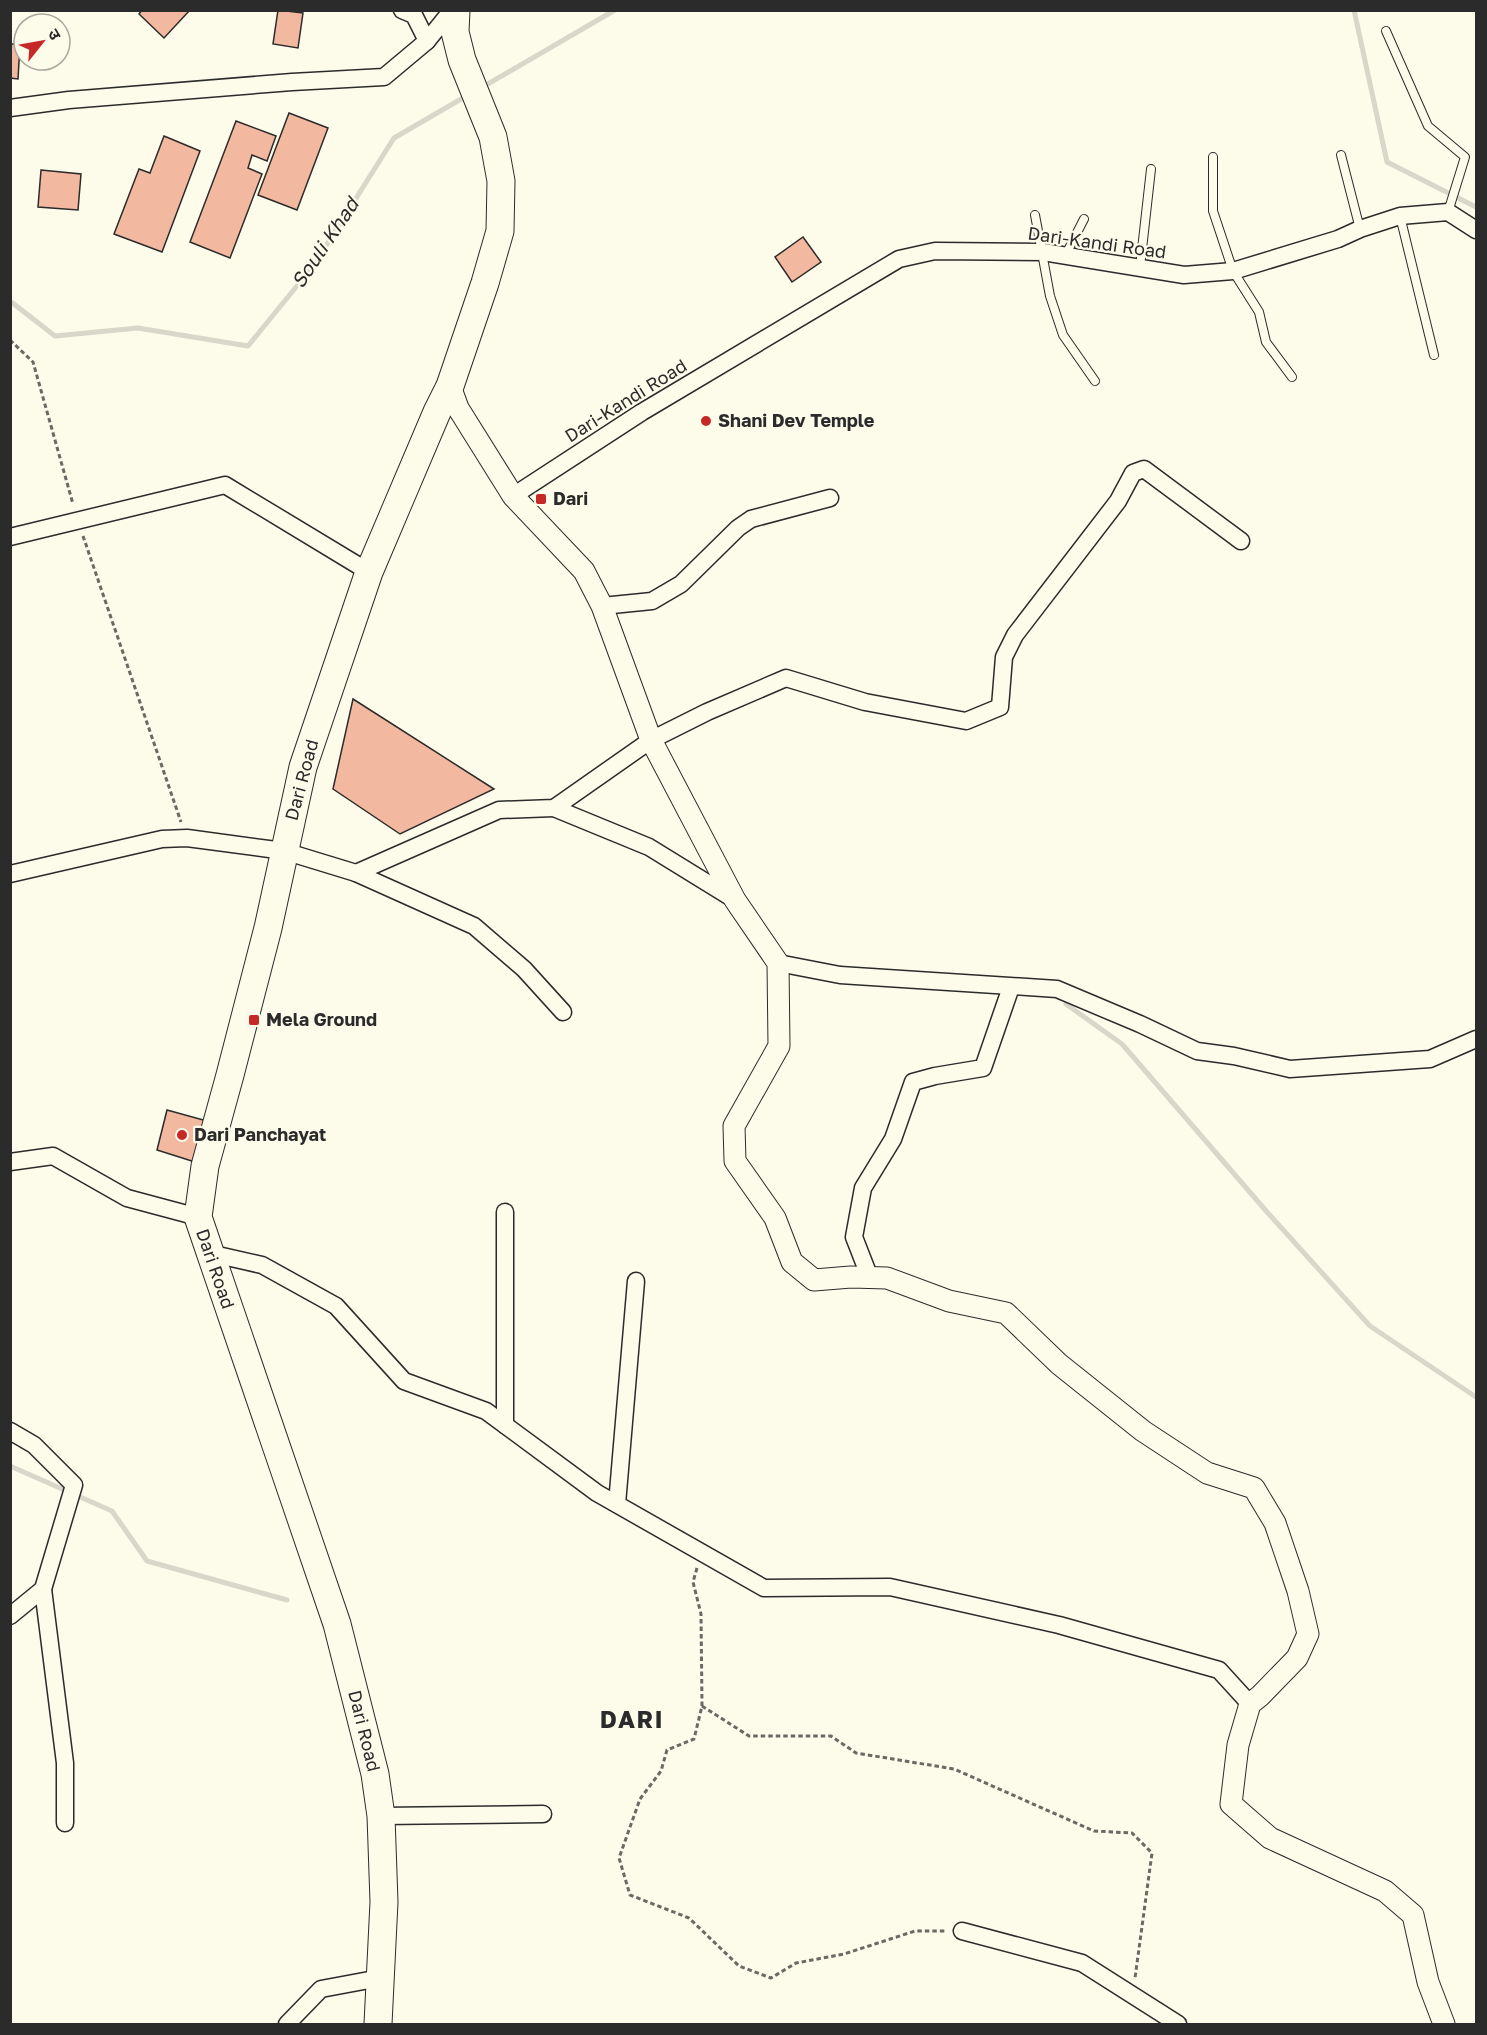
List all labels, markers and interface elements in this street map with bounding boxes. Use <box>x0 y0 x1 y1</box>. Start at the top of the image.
north arrow <box>12 12 72 72</box>
text: उ <box>44 25 66 44</box>
water label: Souli Khad <box>285 191 365 292</box>
street label: Dari-Kandi Road <box>1027 221 1168 263</box>
street label: Dari-Kandi Road <box>561 354 690 446</box>
place label: Shani Dev Temple <box>718 409 875 431</box>
marker: Shani Dev Temple <box>699 414 713 428</box>
place label: Dari <box>553 487 588 509</box>
marker: Dari <box>534 492 548 506</box>
street label: Dari Road <box>280 737 322 823</box>
place label: Mela Ground <box>266 1008 377 1030</box>
marker: Mela Ground <box>247 1013 261 1027</box>
place label: Dari Panchayat <box>194 1123 326 1145</box>
marker: Dari Panchayat <box>175 1128 189 1142</box>
street label: Dari Road <box>192 1226 240 1312</box>
street label: Dari Road <box>344 1688 386 1774</box>
district label: DARI <box>600 1704 664 1733</box>

